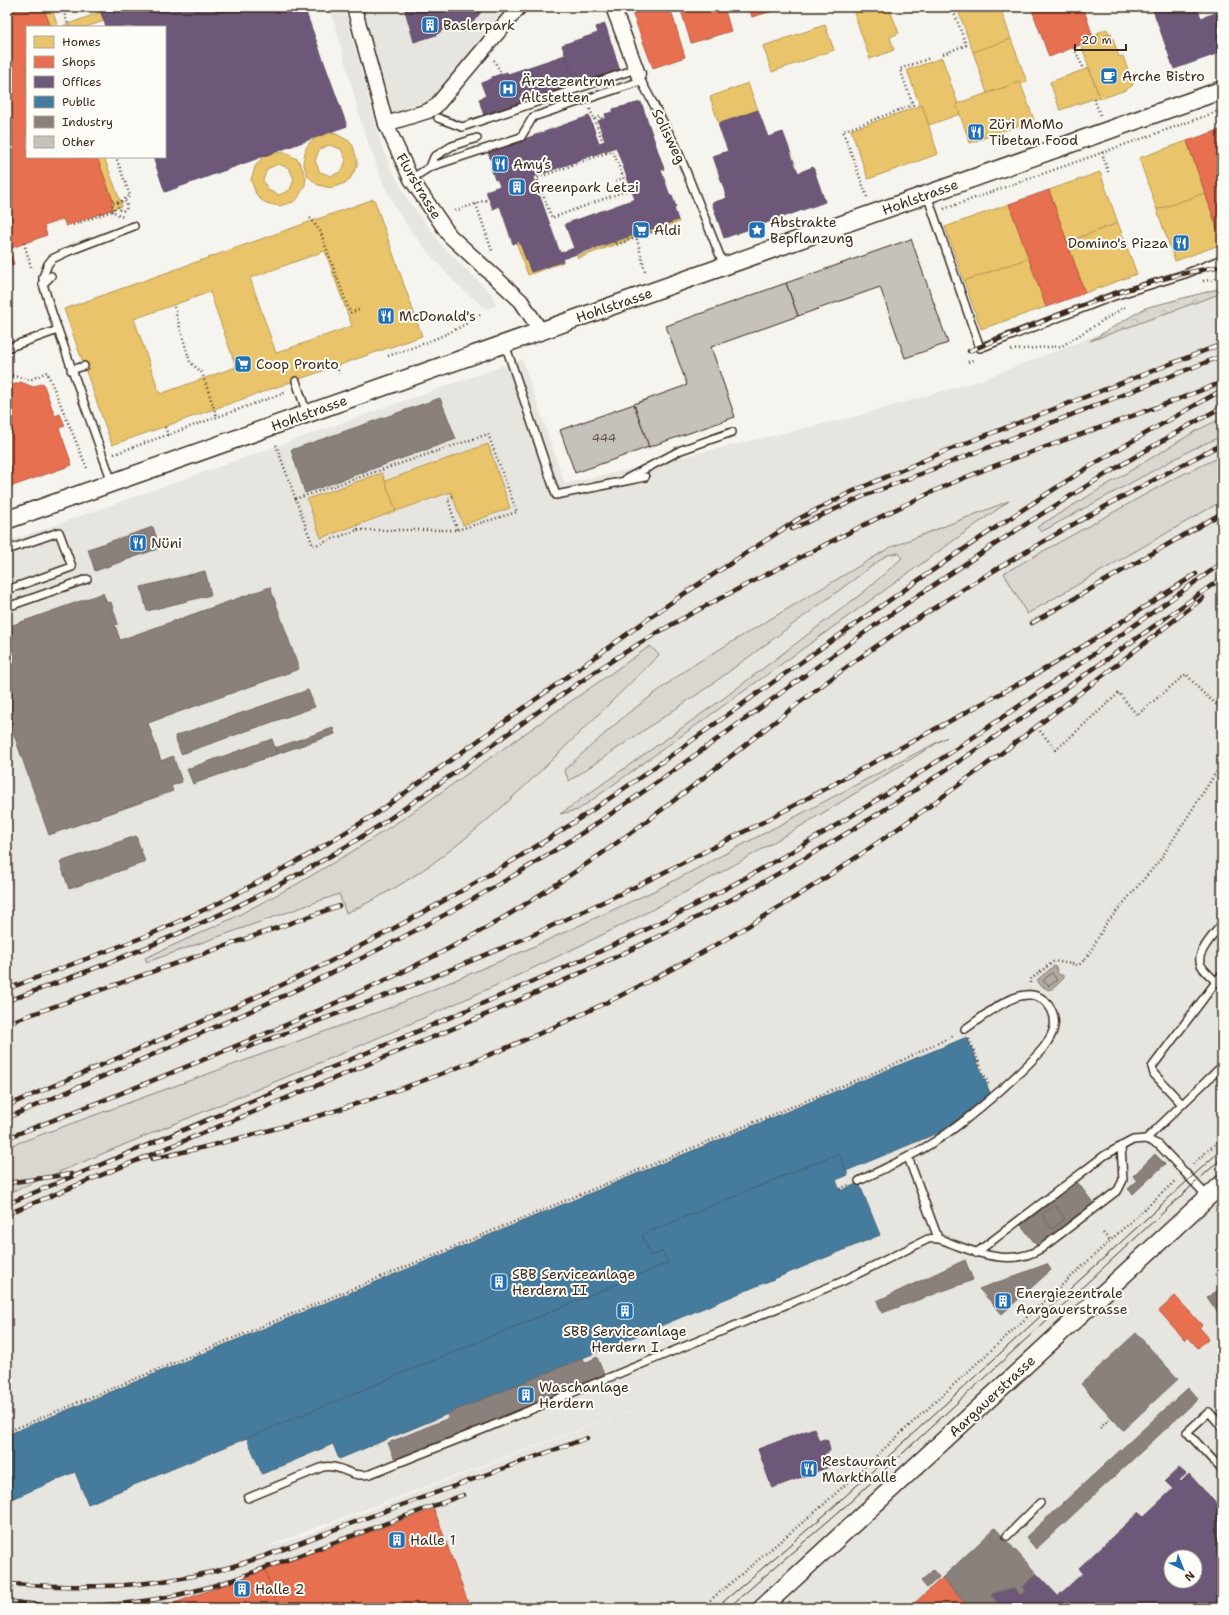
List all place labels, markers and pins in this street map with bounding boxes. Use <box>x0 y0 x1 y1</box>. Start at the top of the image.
building icon: Baslerpark <box>420 15 440 35</box>
place label: Baslerpark <box>443 16 515 34</box>
cafe icon: Arche Bistro <box>1099 66 1119 86</box>
place label: Arche Bistro <box>1122 67 1205 85</box>
place label: Ärztezentrum Altstetten <box>521 72 615 106</box>
hospital icon: Ärztezentrum Altstetten <box>498 79 518 99</box>
place label: Züri MoMo Tibetan Food <box>989 115 1078 149</box>
restaurant icon: Züri MoMo Tibetan Food <box>966 122 986 142</box>
restaurant icon: Amy‘s <box>490 154 510 174</box>
place label: Amy‘s <box>513 155 551 173</box>
building icon: Greenpark Letzi <box>507 177 527 197</box>
place label: Greenpark Letzi <box>530 178 639 196</box>
place label: Abstrakte Bepflanzung <box>770 213 853 247</box>
supermarket icon: Aldi <box>631 220 651 240</box>
place icon: Abstrakte Bepflanzung <box>747 220 767 240</box>
place label: Aldi <box>654 221 681 239</box>
restaurant icon: Domino's Pizza <box>1171 233 1191 253</box>
place label: Domino's Pizza <box>1068 234 1168 252</box>
restaurant icon: McDonald's <box>376 306 396 326</box>
place label: McDonald's <box>399 307 476 325</box>
supermarket icon: Coop Pronto <box>233 354 253 374</box>
place label: Coop Pronto <box>256 355 339 373</box>
restaurant icon: Nüni <box>128 533 148 553</box>
place label: Nüni <box>151 534 182 552</box>
place label: SBB Serviceanlage Herdern II <box>512 1265 635 1299</box>
building icon: SBB Serviceanlage Herdern II <box>489 1272 509 1292</box>
place label: Energiezentrale Aargauerstrasse <box>1016 1284 1128 1318</box>
building icon: Energiezentrale Aargauerstrasse <box>993 1291 1013 1311</box>
building icon: SBB Serviceanlage Herdern I <box>615 1301 635 1321</box>
place label: SBB Serviceanlage Herdern I <box>563 1322 687 1356</box>
place label: Waschanlage Herdern <box>539 1378 629 1412</box>
building icon: Waschanlage Herdern <box>516 1385 536 1405</box>
place label: Restaurant Markthalle <box>822 1452 897 1486</box>
restaurant icon: Restaurant Markthalle <box>799 1459 819 1479</box>
building icon: Halle 1 <box>387 1530 407 1550</box>
place label: Halle 1 <box>410 1531 456 1549</box>
building icon: Halle 2 <box>232 1579 252 1599</box>
place label: Halle 2 <box>255 1580 305 1598</box>

